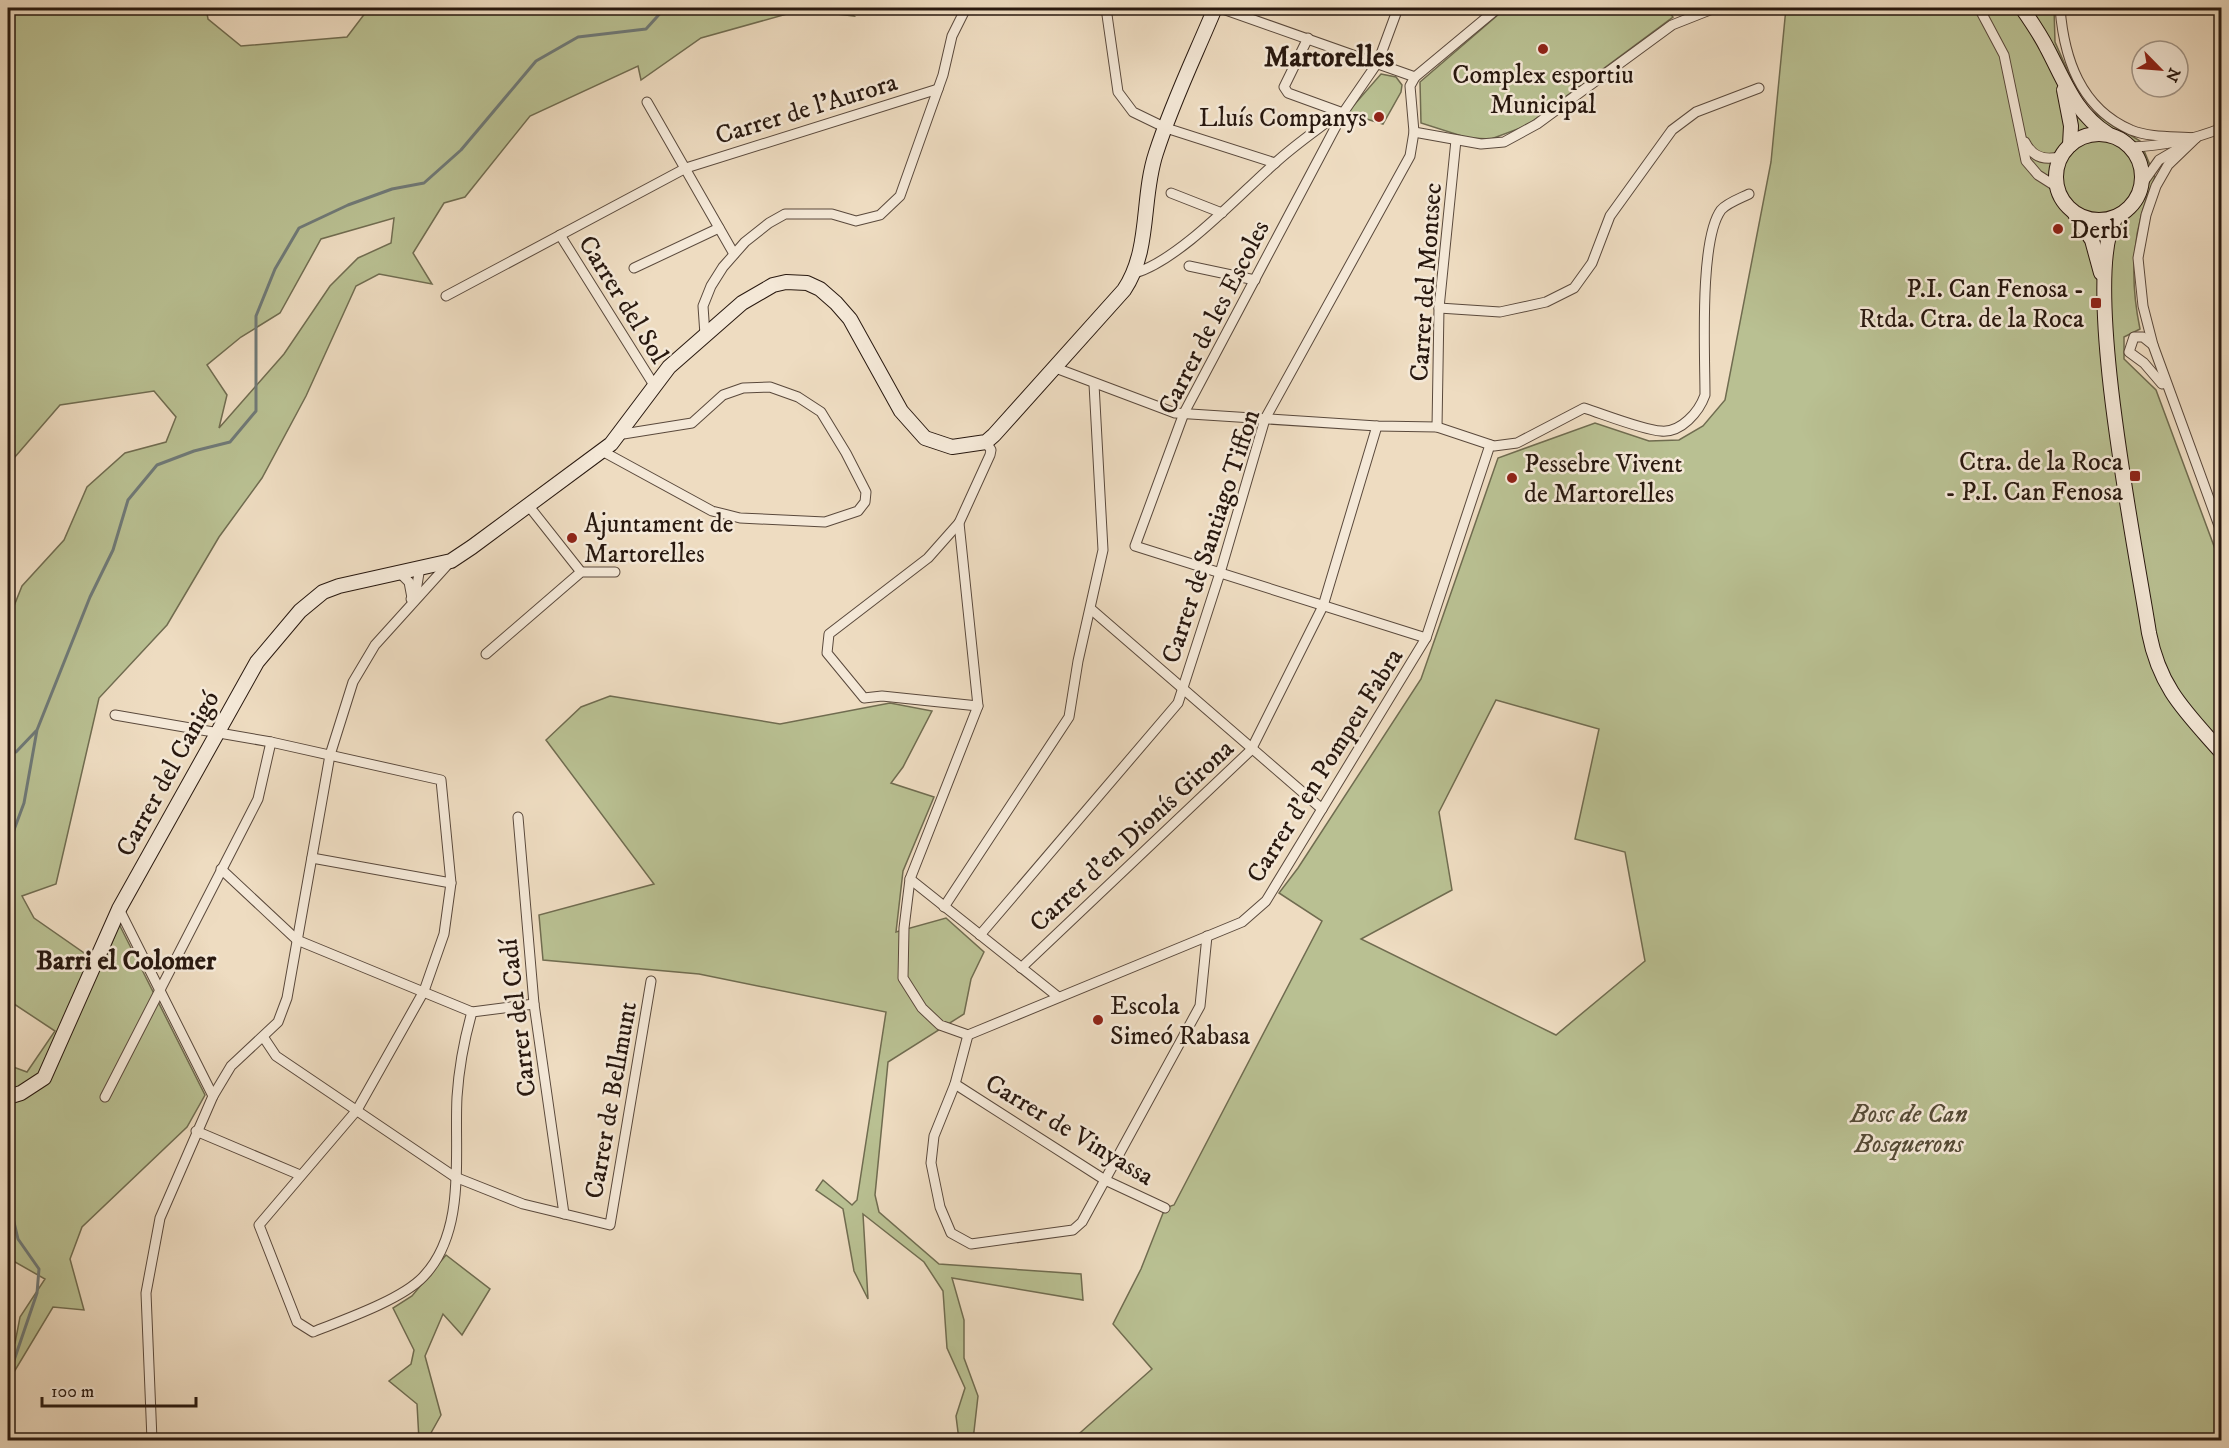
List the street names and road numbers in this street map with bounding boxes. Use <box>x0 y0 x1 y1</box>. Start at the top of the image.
street label: Carrer de l'Aurora <box>711 66 901 153</box>
street label: Carrer del Montsec <box>1403 182 1450 383</box>
street label: Carrer de les Escoles <box>1151 215 1278 420</box>
street label: Carrer del Sol <box>570 230 675 370</box>
street label: Carrer de Santiago Tiffon <box>1155 405 1268 668</box>
street label: Carrer d'en Pompeu Fabra <box>1240 642 1411 889</box>
street label: Carrer del Canigó <box>109 685 228 863</box>
street label: Carrer d'en Dionís Girona <box>1023 733 1241 940</box>
street label: Carrer del Cadí <box>492 936 545 1099</box>
street label: Carrer de Bellmunt <box>578 999 645 1201</box>
street label: Carrer de Vinyassa <box>979 1067 1160 1194</box>

